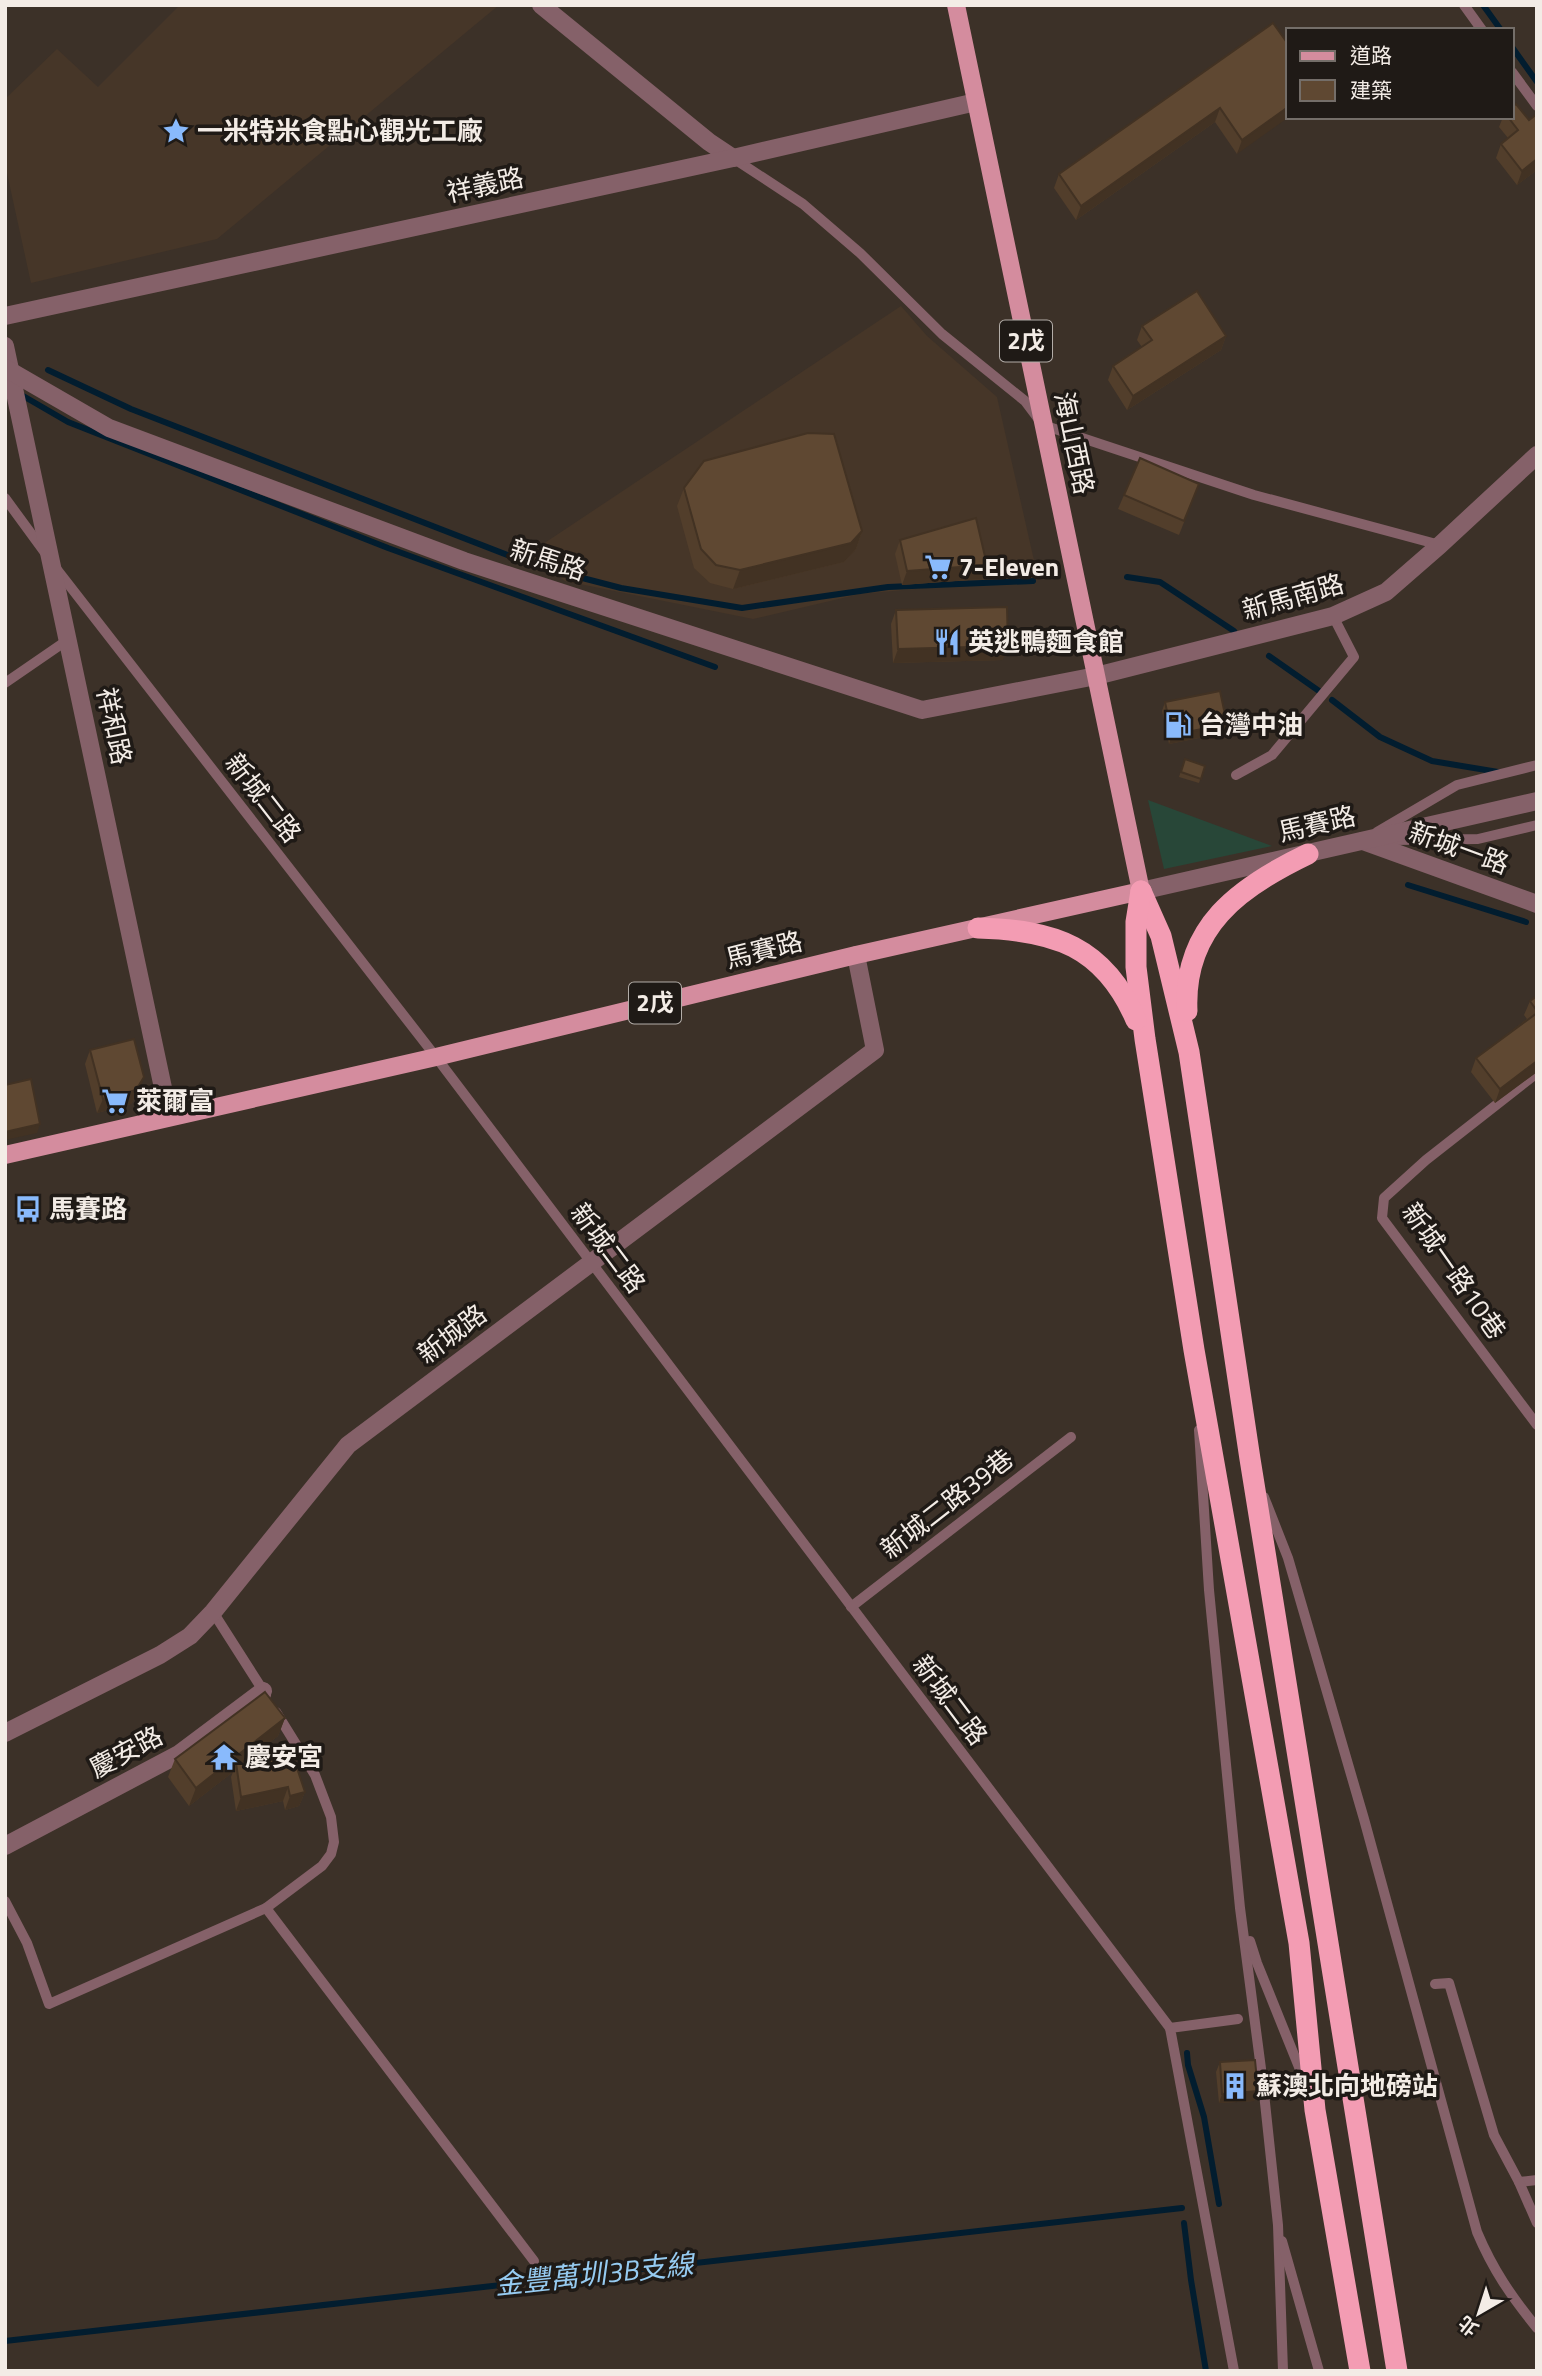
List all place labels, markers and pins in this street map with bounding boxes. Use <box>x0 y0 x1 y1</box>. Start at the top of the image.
place label: 一米特米食點心觀光工廠 <box>197 111 483 150</box>
place icon: 一米特米食點心觀光工廠 <box>161 116 191 146</box>
place label: 7-Eleven <box>959 547 1059 586</box>
supermarket icon: 7-Eleven <box>923 552 953 582</box>
place label: 英逃鴨麵食館 <box>968 622 1124 661</box>
restaurant icon: 英逃鴨麵食館 <box>932 627 962 657</box>
place label: 台灣中油 <box>1199 705 1303 744</box>
fuel station icon: 台灣中油 <box>1163 710 1193 740</box>
place label: 萊爾富 <box>136 1081 214 1120</box>
supermarket icon: 萊爾富 <box>100 1086 130 1116</box>
place label: 馬賽路 <box>49 1189 127 1228</box>
bus stop icon: 馬賽路 <box>13 1194 43 1224</box>
place label: 慶安宮 <box>245 1737 323 1776</box>
temple icon: 慶安宮 <box>209 1742 239 1772</box>
place label: 蘇澳北向地磅站 <box>1256 2066 1438 2105</box>
building icon: 蘇澳北向地磅站 <box>1220 2071 1250 2101</box>

